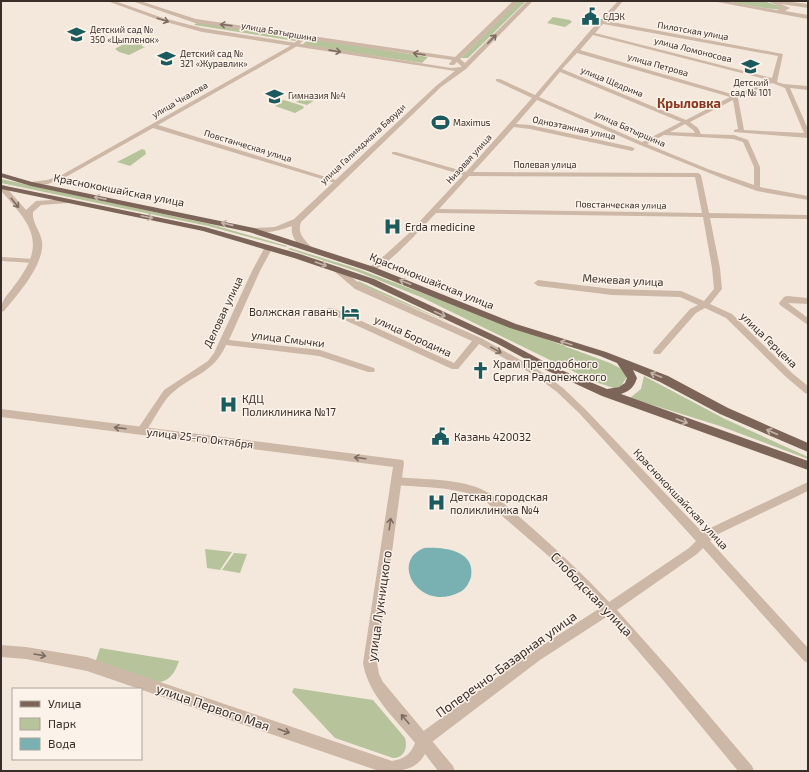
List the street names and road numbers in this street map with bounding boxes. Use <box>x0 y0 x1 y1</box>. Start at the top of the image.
street label: улица Батыршина <box>240 19 318 45</box>
street label: Пилотская улица <box>656 19 730 43</box>
street label: улица Ломоносова <box>653 35 733 65</box>
street label: улица Петрова <box>626 51 690 79</box>
street label: улица Щедрина <box>579 64 645 100</box>
street label: улица Чкалова <box>150 79 210 121</box>
street label: улица Галимджана Баруди <box>318 101 408 187</box>
street label: улица Батыршина <box>593 108 667 150</box>
street label: Одноэтажная улица <box>531 113 617 143</box>
street label: Повстанческая улица <box>203 127 293 165</box>
street label: Низовая улица <box>444 132 495 186</box>
street label: Полевая улица <box>514 159 577 171</box>
street label: Краснококшайская улица <box>52 170 186 210</box>
street label: Повстанческая улица <box>575 198 667 212</box>
street label: Краснококшайская улица <box>368 250 496 312</box>
street label: Межевая улица <box>582 271 664 289</box>
street label: Деловая улица <box>200 274 246 350</box>
street label: улица Герцена <box>737 309 801 371</box>
street label: улица Бородина <box>372 312 454 360</box>
street label: улица Смычки <box>251 328 325 350</box>
street label: улица 25-го Октября <box>146 425 254 451</box>
street label: Краснококшайская улица <box>630 446 732 552</box>
street label: Слободская улица <box>548 548 636 640</box>
street label: улица Лукницкого <box>363 549 395 663</box>
street label: Поперечно-Базарная улица <box>432 608 580 720</box>
street label: улица Первого Мая <box>154 680 272 734</box>

